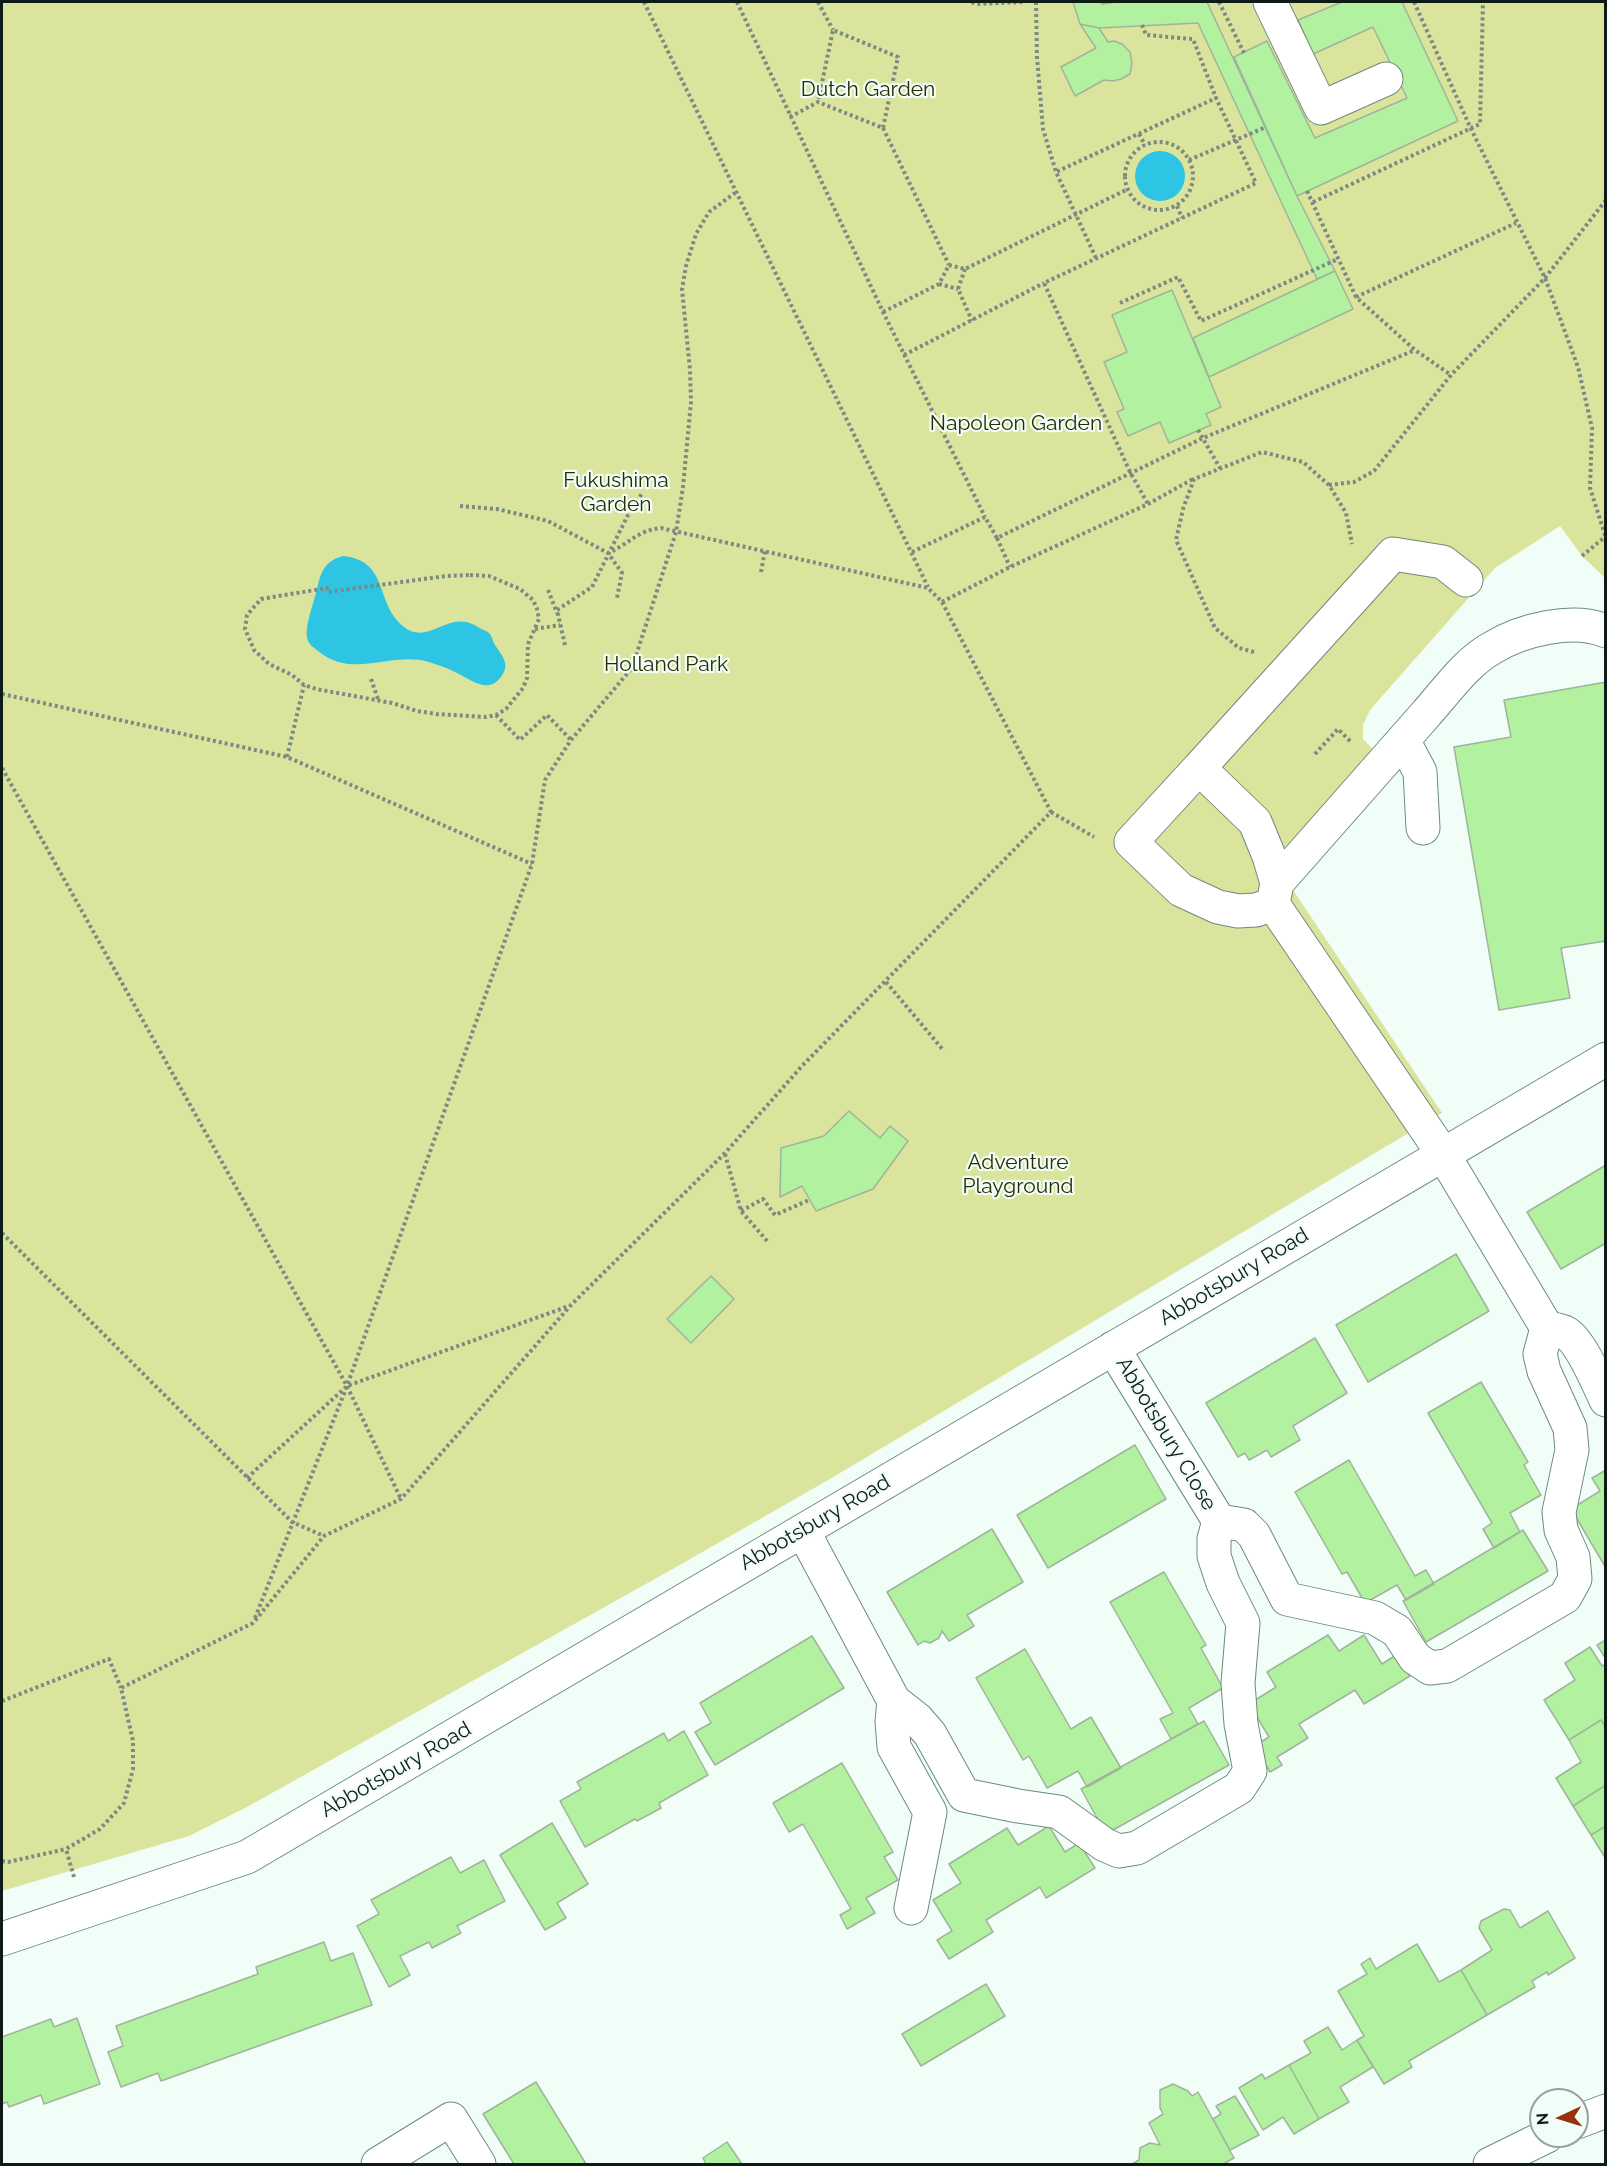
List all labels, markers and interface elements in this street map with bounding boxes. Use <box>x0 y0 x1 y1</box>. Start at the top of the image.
park label: Dutch Garden <box>801 77 935 103</box>
park label: Napoleon Garden <box>930 411 1102 437</box>
park label: Fukushima Garden <box>563 468 669 518</box>
park label: Holland Park <box>604 652 728 678</box>
park label: Adventure Playground <box>962 1150 1074 1200</box>
street label: Abbotsbury Road <box>1155 1223 1313 1331</box>
street label: Abbotsbury Close <box>1110 1353 1222 1515</box>
street label: Abbotsbury Road <box>735 1470 895 1576</box>
street label: Abbotsbury Road <box>316 1717 476 1823</box>
north arrow <box>1529 2088 1589 2148</box>
text: N <box>1533 2112 1552 2126</box>

